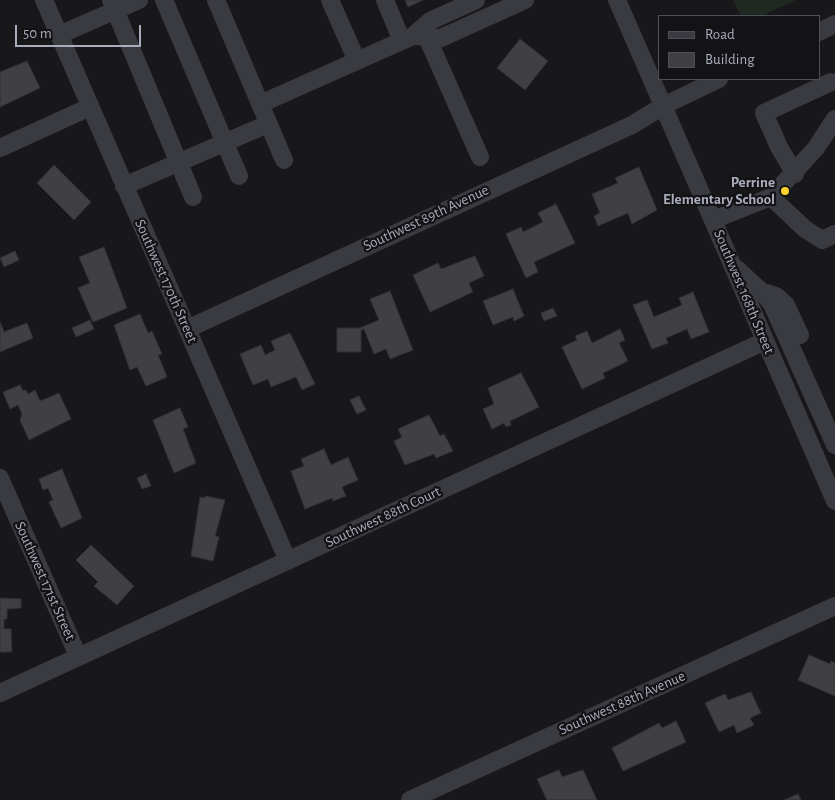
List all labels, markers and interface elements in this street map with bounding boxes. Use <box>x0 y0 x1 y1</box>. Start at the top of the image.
scale bar <box>18 15 144 47</box>
legend <box>658 15 820 80</box>
text: 50 m <box>23 26 52 41</box>
text: Road <box>705 27 735 42</box>
text: Building <box>705 52 755 67</box>
place label: Perrine Elementary School <box>663 173 775 208</box>
street label: Southwest 89th Avenue <box>360 181 492 255</box>
marker: Perrine Elementary School <box>779 185 791 197</box>
street label: Southwest 170th Street <box>131 216 201 346</box>
street label: Southwest 168th Street <box>710 227 778 357</box>
street label: Southwest 88th Court <box>323 482 443 552</box>
street label: Southwest 171st Street <box>11 519 79 643</box>
street label: Southwest 88th Avenue <box>556 667 688 739</box>

